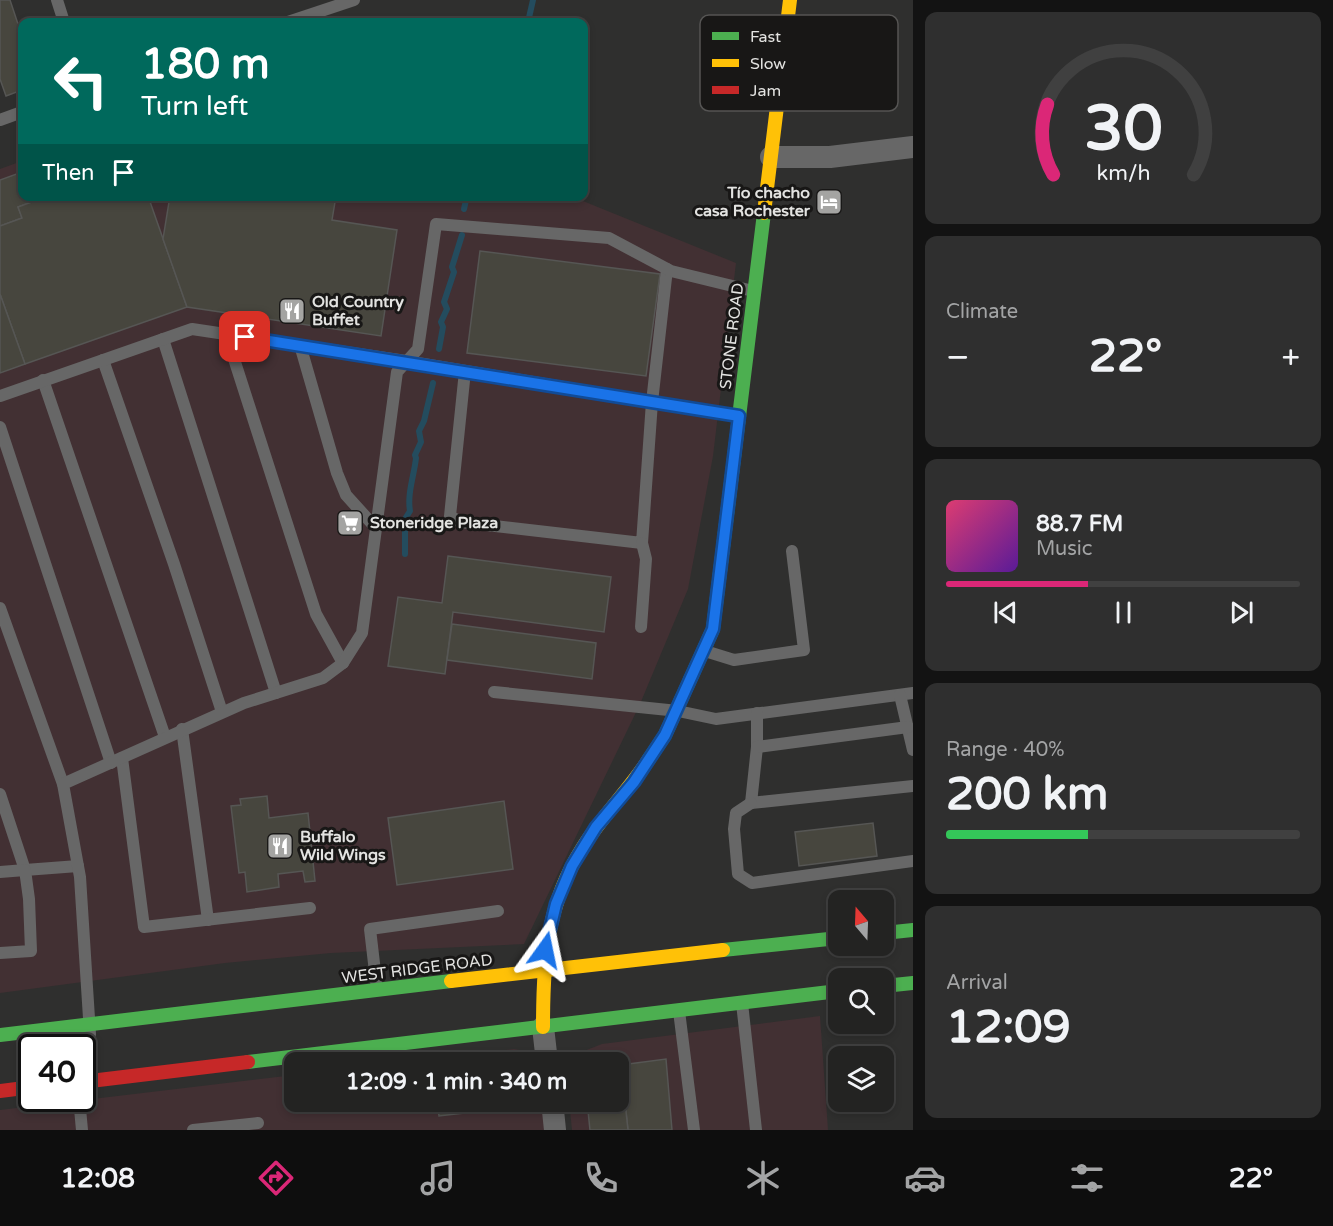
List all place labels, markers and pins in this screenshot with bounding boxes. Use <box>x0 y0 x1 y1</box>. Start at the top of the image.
place label: Tío chacho casa Rochester <box>694 183 811 221</box>
hotel icon: Tío chacho casa Rochester <box>814 187 844 217</box>
place label: Old Country Buffet <box>312 292 404 330</box>
restaurant icon: Old Country Buffet <box>277 296 307 326</box>
pin <box>219 311 270 362</box>
supermarket icon: Stoneridge Plaza <box>335 508 365 538</box>
place label: Stoneridge Plaza <box>370 513 498 533</box>
place label: Buffalo Wild Wings <box>300 827 386 865</box>
restaurant icon: Buffalo Wild Wings <box>265 831 295 861</box>

